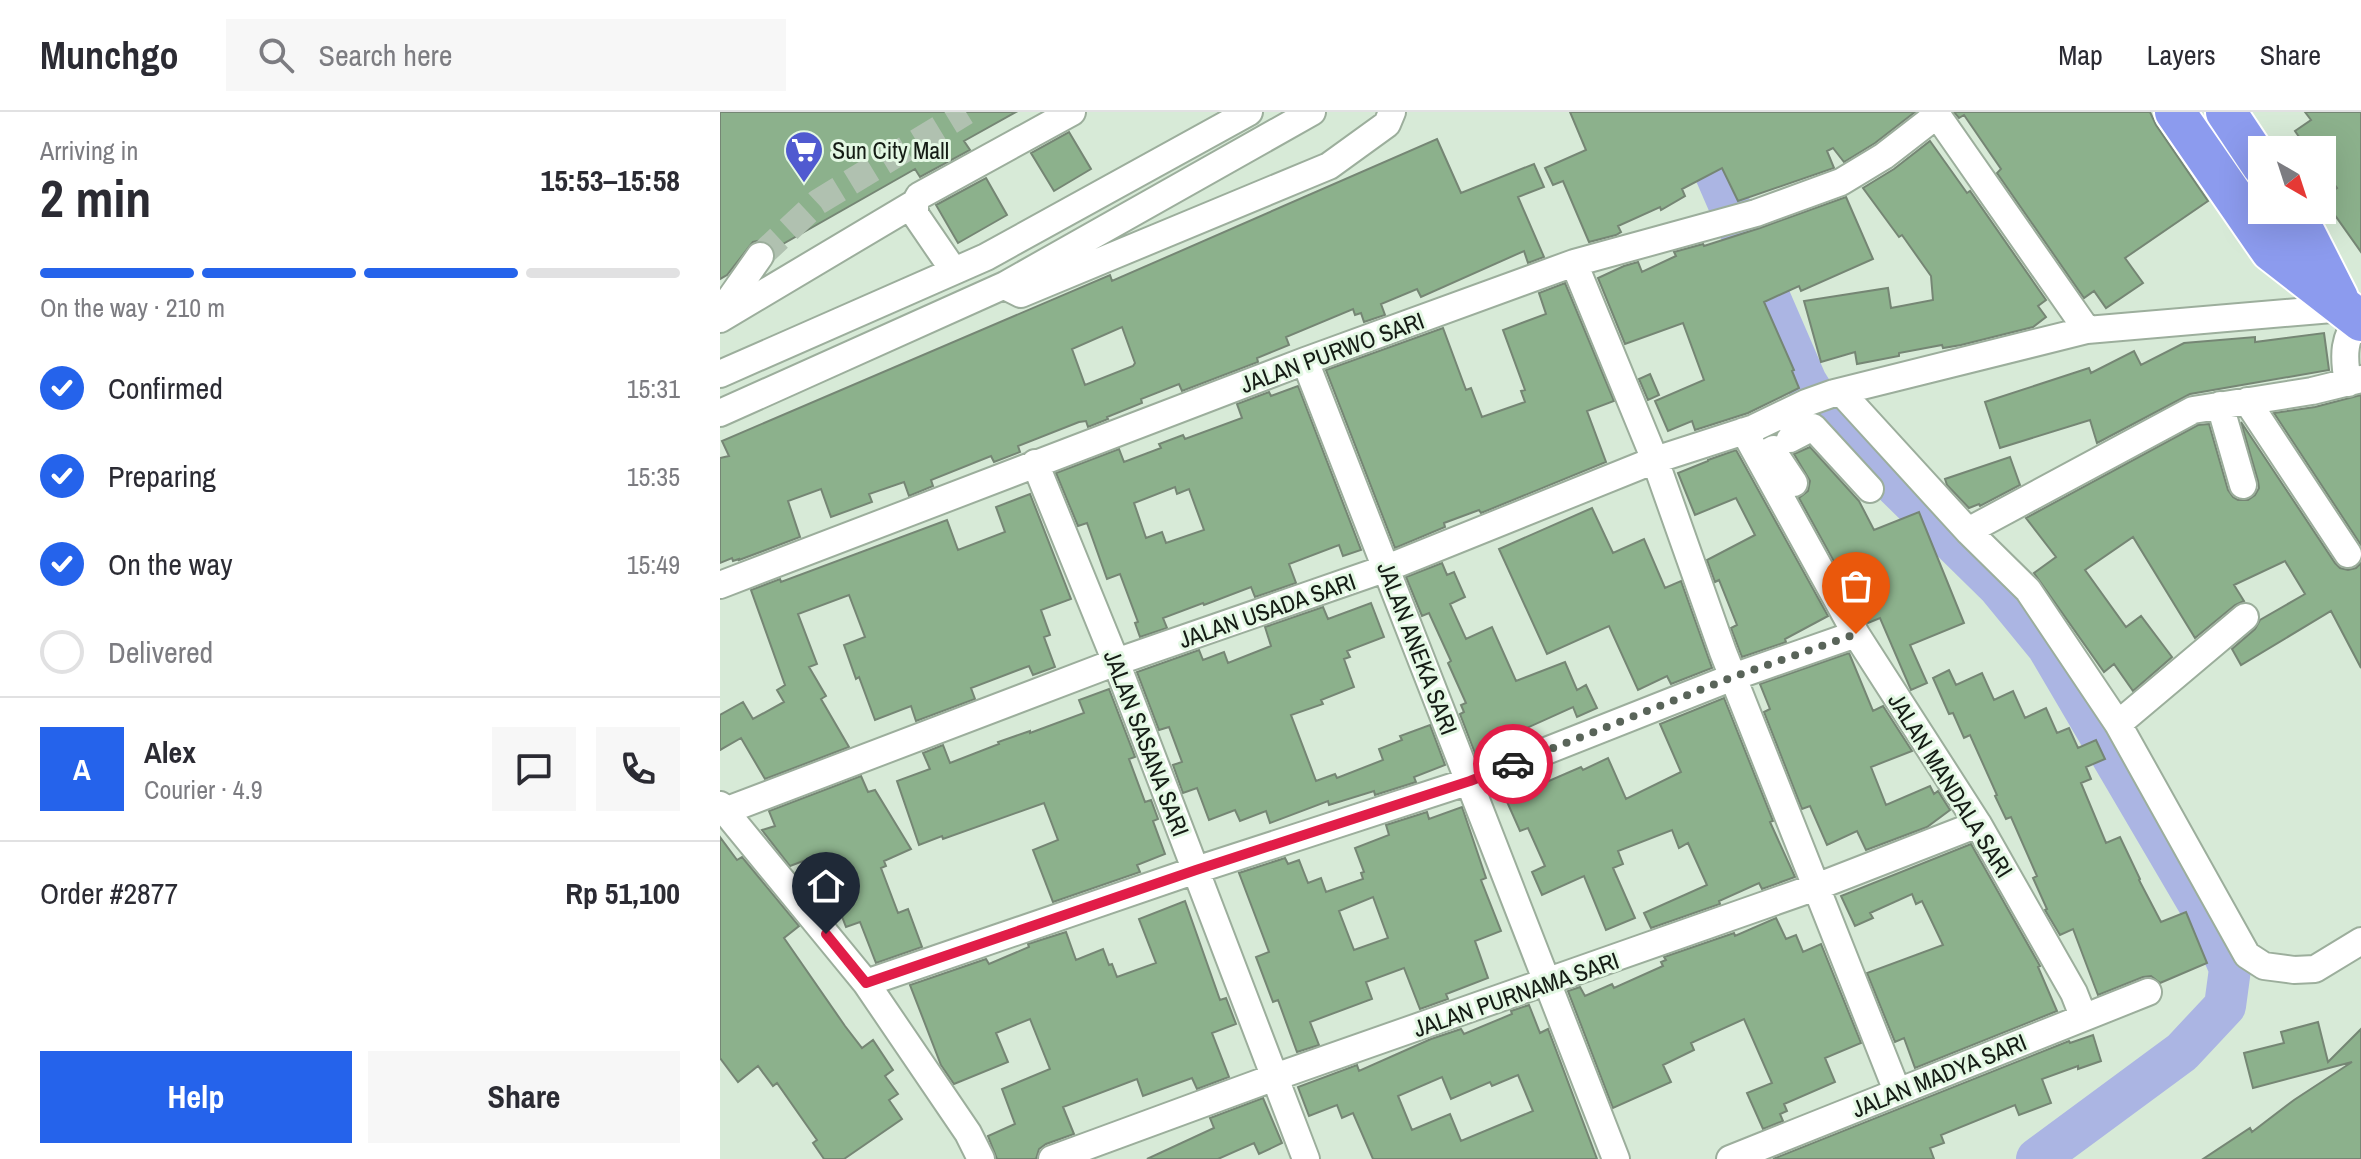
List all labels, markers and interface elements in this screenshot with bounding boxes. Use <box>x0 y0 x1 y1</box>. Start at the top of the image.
search box <box>226 19 786 91</box>
text: Munchgo <box>40 30 178 81</box>
icon: search <box>254 33 298 77</box>
text: Search here <box>318 35 453 75</box>
text: Map <box>2058 36 2103 74</box>
text: Layers <box>2147 36 2216 74</box>
text: Share <box>2260 36 2321 74</box>
supermarket icon: Sun City Mall <box>783 129 825 184</box>
text: Arriving in <box>40 133 138 168</box>
place label: Sun City Mall <box>832 134 949 166</box>
north arrow <box>2248 136 2336 224</box>
map controls <box>2248 136 2336 224</box>
text: 15:53–15:58 <box>541 160 680 200</box>
text: 2 min <box>40 163 151 233</box>
text: On the way · 210 m <box>40 290 225 325</box>
street label: JALAN PURWO SARI <box>1236 304 1428 400</box>
icon: check <box>40 366 84 410</box>
text: Confirmed <box>108 368 223 408</box>
text: 15:31 <box>627 371 680 406</box>
icon: check <box>40 454 84 498</box>
text: Preparing <box>108 456 216 496</box>
text: 15:35 <box>627 459 680 494</box>
icon: check <box>40 542 84 586</box>
text: On the way <box>108 544 232 584</box>
text: 15:49 <box>627 547 680 582</box>
pin <box>1822 552 1890 634</box>
street label: JALAN ANEKA SARI <box>1370 557 1466 739</box>
icon: bag <box>1834 564 1878 608</box>
street label: JALAN USADA SARI <box>1174 565 1360 655</box>
text: Delivered <box>108 632 213 672</box>
street label: JALAN SASANA SARI <box>1097 645 1197 841</box>
street label: JALAN MANDALA SARI <box>1881 687 2021 883</box>
courier <box>1473 724 1553 804</box>
button: chat <box>492 727 576 811</box>
button: phone <box>596 727 680 811</box>
text: Alex <box>144 732 196 772</box>
icon: car <box>1491 742 1535 786</box>
text: A <box>73 749 91 789</box>
text: Courier · 4.9 <box>144 772 263 807</box>
pin <box>792 852 860 934</box>
icon: home <box>804 864 848 908</box>
text: Order #2877 <box>40 873 178 913</box>
text: Rp 51,100 <box>565 873 680 913</box>
street label: JALAN PURNAMA SARI <box>1409 944 1623 1044</box>
street label: JALAN MADYA SARI <box>1847 1025 2031 1125</box>
button: Help <box>40 1051 352 1143</box>
button: Share <box>368 1051 680 1143</box>

